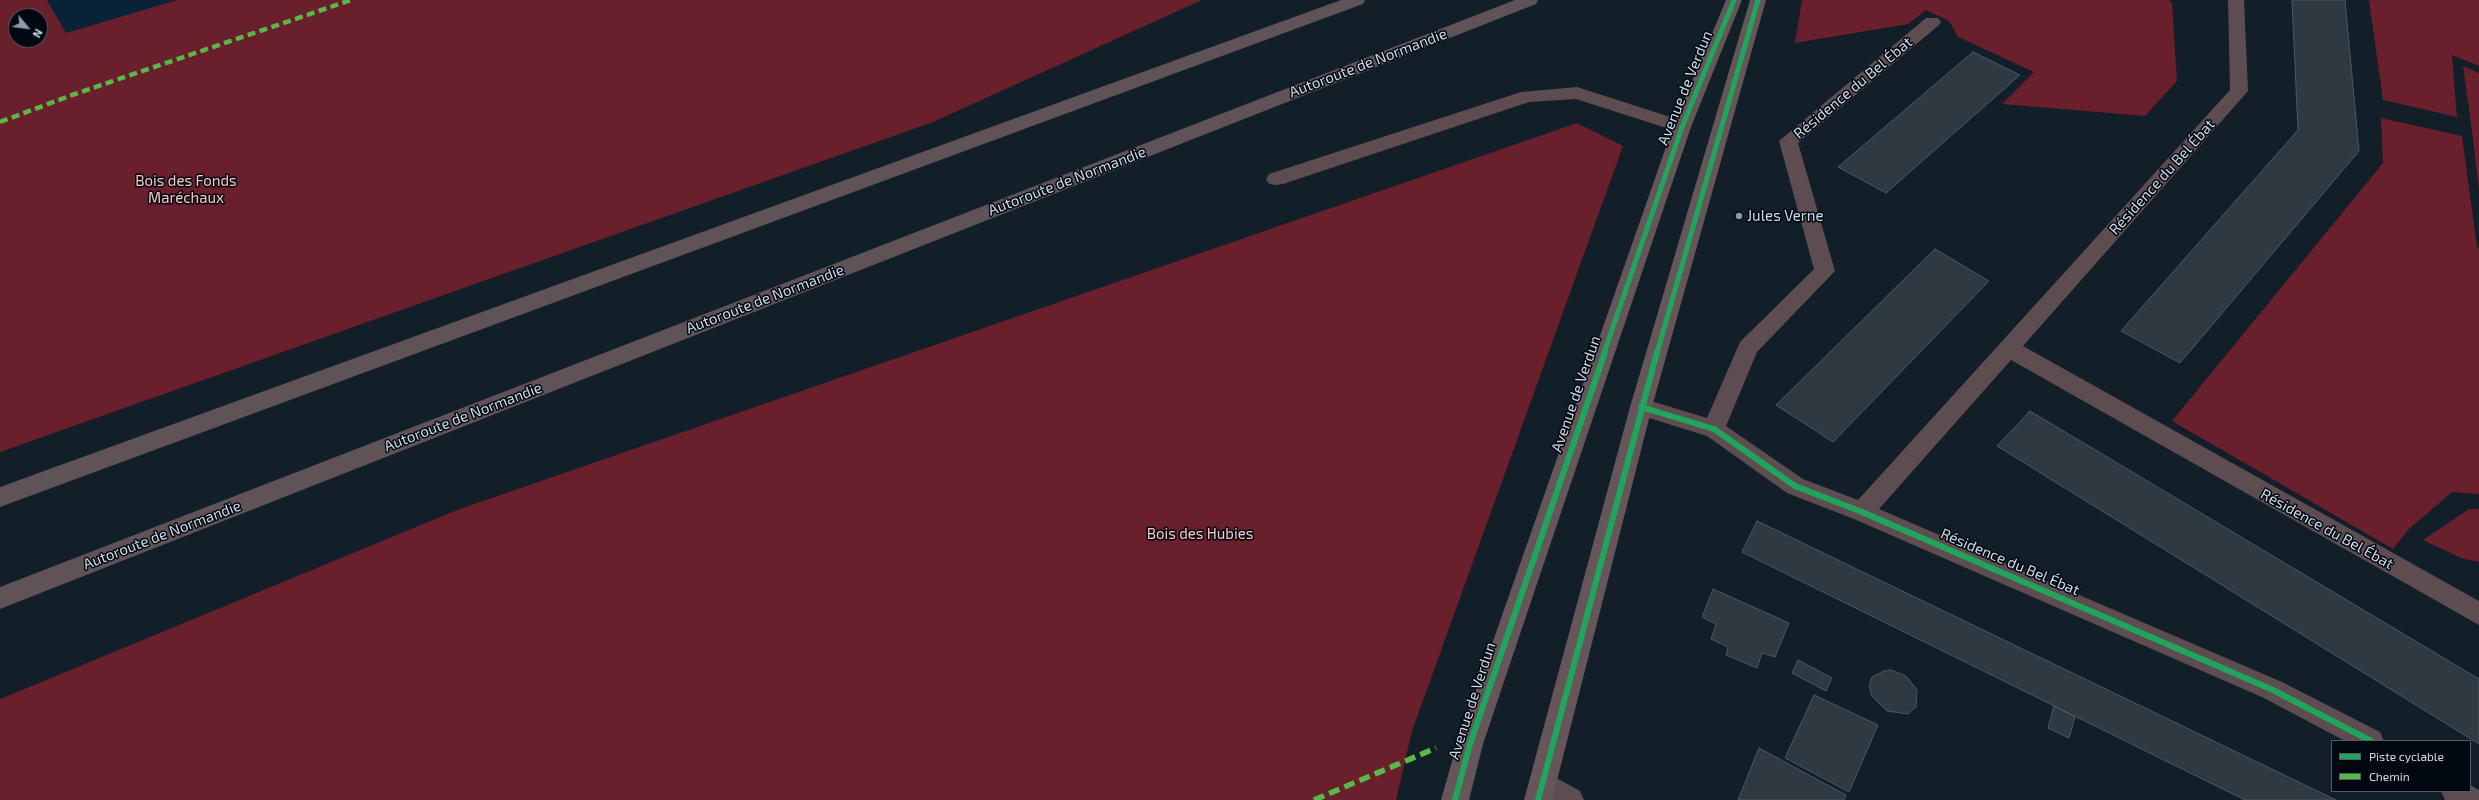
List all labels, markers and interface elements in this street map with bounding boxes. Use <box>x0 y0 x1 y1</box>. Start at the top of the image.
north arrow <box>8 8 48 48</box>
street label: Autoroute de Normandie <box>1287 25 1449 101</box>
text: N <box>30 27 46 40</box>
street label: Avenue de Verdun <box>1654 28 1716 148</box>
street label: Résidence du Bel Ébat <box>1790 33 1916 143</box>
street label: Résidence du Bel Ébat <box>2105 116 2219 238</box>
street label: Autoroute de Normandie <box>986 143 1148 219</box>
park label: Bois des Fonds Maréchaux <box>135 172 237 207</box>
place label: Jules Verne <box>1747 207 1824 225</box>
marker: Jules Verne <box>1734 211 1744 221</box>
street label: Autoroute de Normandie <box>684 261 846 337</box>
street label: Avenue de Verdun <box>1548 333 1604 455</box>
street label: Autoroute de Normandie <box>382 379 544 455</box>
street label: Résidence du Bel Ébat <box>2257 485 2397 573</box>
street label: Autoroute de Normandie <box>81 497 243 573</box>
park label: Bois des Hubies <box>1147 525 1253 543</box>
street label: Résidence du Bel Ébat <box>1938 525 2082 599</box>
street label: Avenue de Verdun <box>1445 640 1499 762</box>
legend <box>2331 740 2471 792</box>
text: Piste cyclable <box>2369 749 2444 763</box>
text: Chemin <box>2369 769 2410 783</box>

